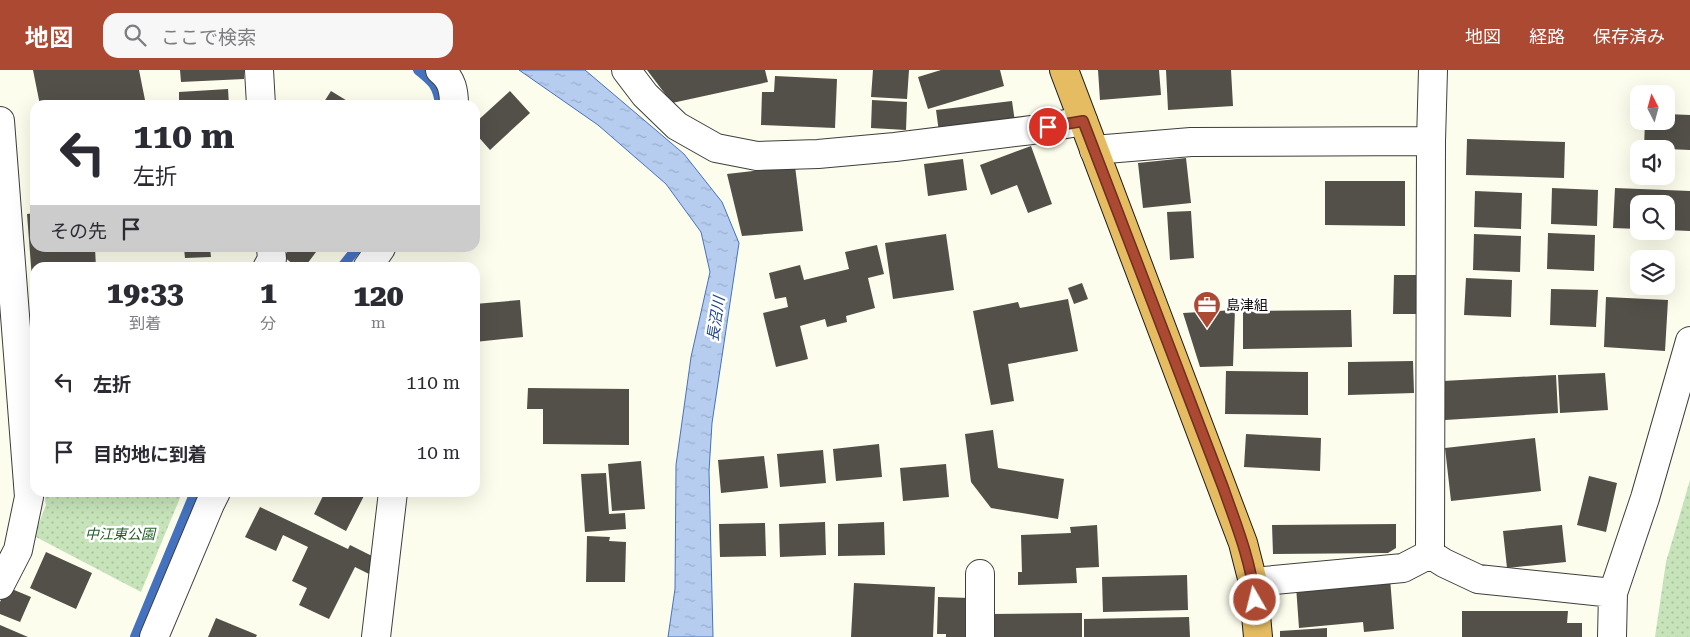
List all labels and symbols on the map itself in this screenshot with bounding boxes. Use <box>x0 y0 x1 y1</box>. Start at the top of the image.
north arrow <box>1630 85 1675 130</box>
pin <box>1027 106 1069 148</box>
office icon: 島津組 <box>1192 290 1222 329</box>
water label: 長沼川 <box>704 293 729 343</box>
place label: 島津組 <box>1226 297 1268 313</box>
park label: 中江東公園 <box>85 526 157 542</box>
position arrow <box>1228 573 1280 625</box>

